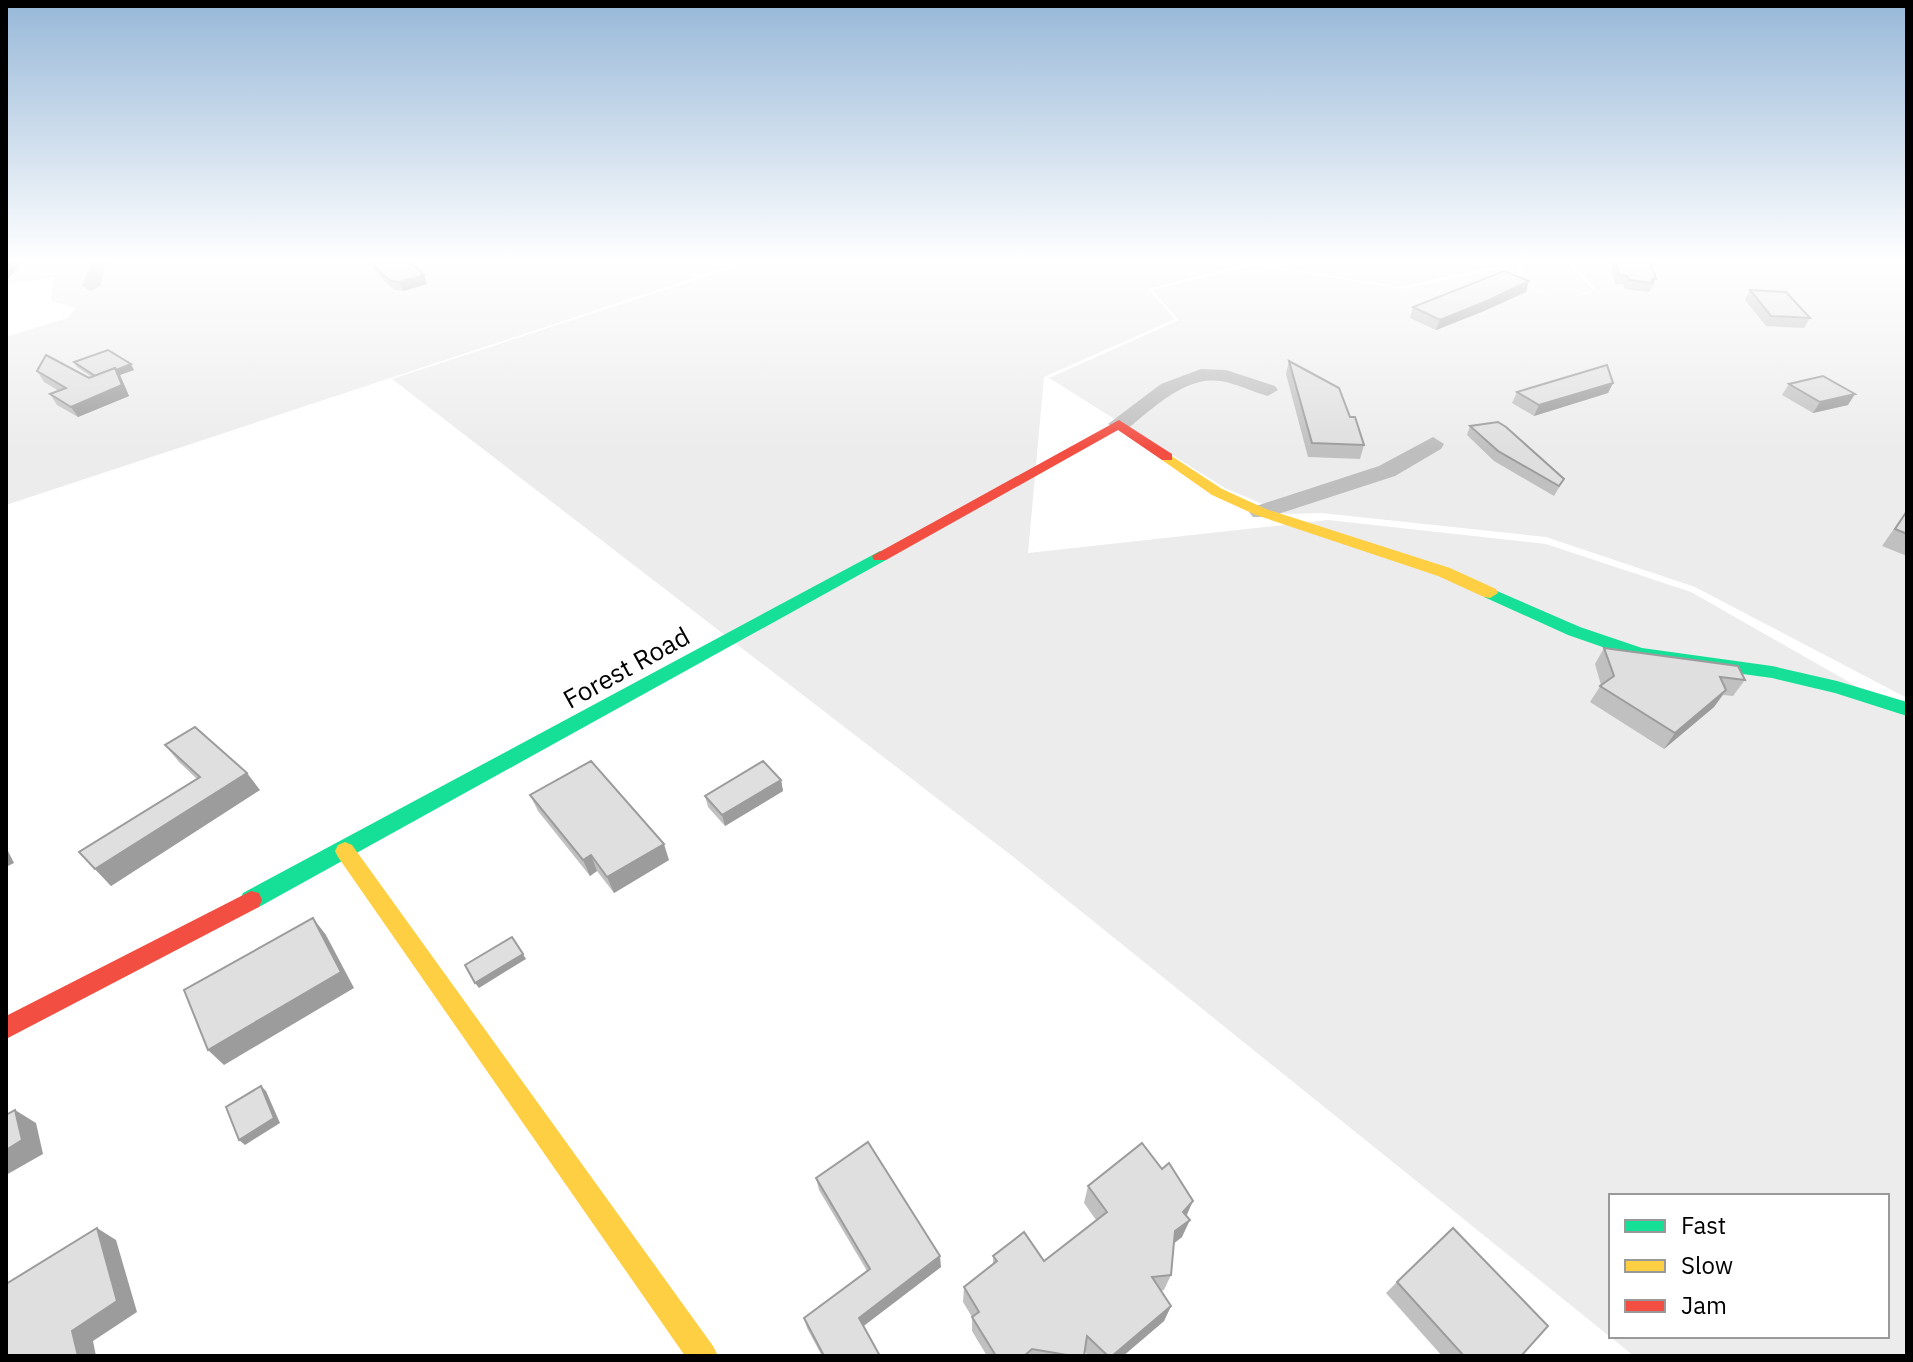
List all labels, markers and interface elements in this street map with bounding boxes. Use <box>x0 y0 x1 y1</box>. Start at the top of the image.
street label: Forest Road <box>557 618 695 716</box>
legend <box>1609 1194 1889 1338</box>
text: Fast <box>1681 1209 1726 1241</box>
text: Slow <box>1681 1249 1733 1281</box>
text: Jam <box>1681 1289 1727 1321</box>

